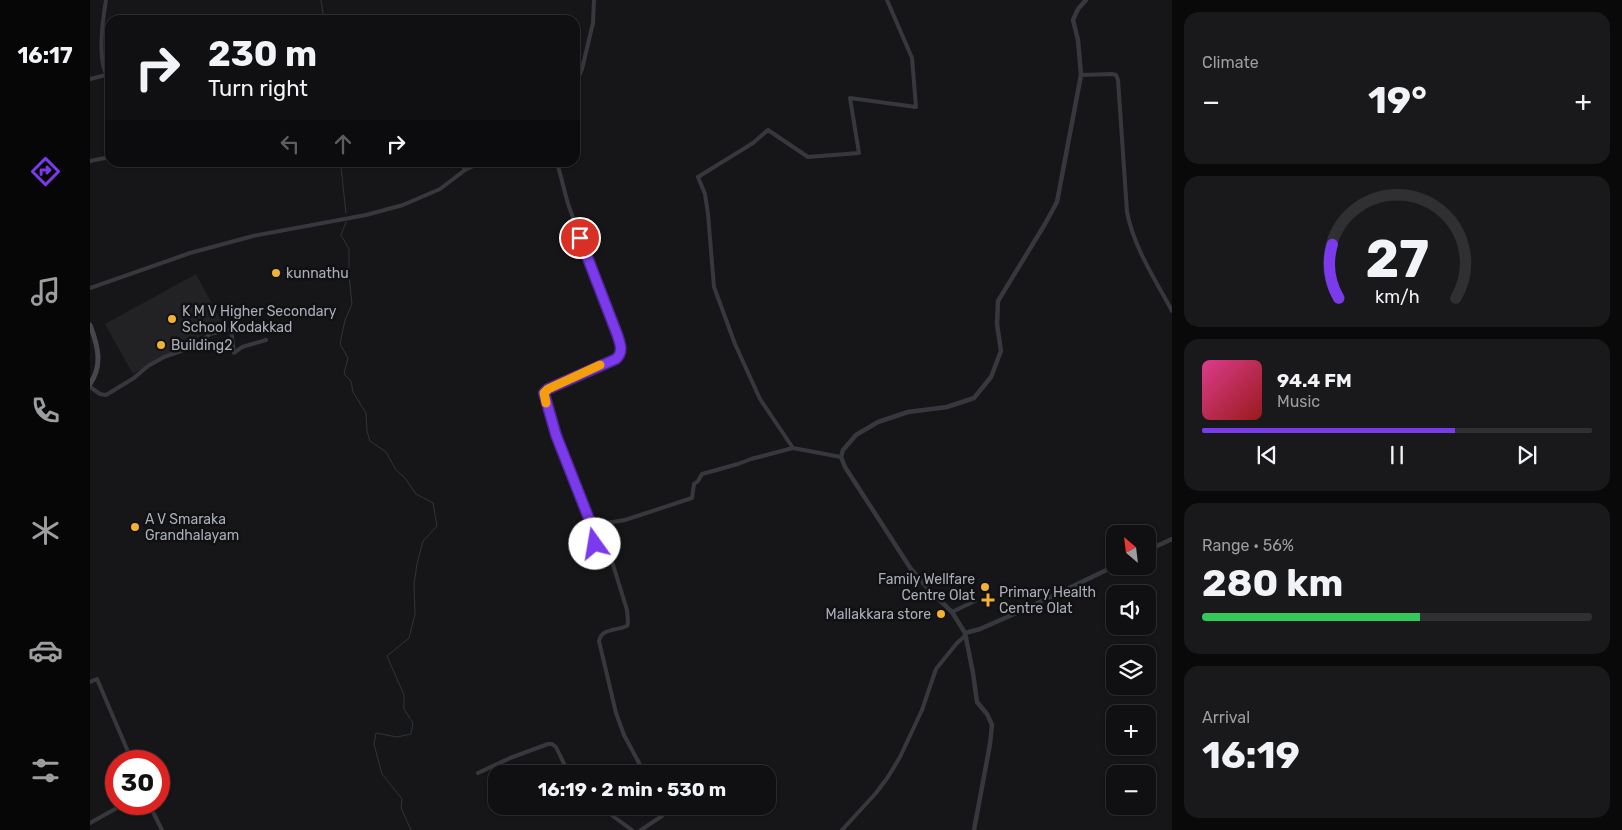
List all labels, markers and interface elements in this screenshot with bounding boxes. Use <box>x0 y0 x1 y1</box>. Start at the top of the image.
text: 230 m <box>208 33 317 75</box>
icon: right <box>125 35 190 100</box>
text: 16:17 <box>17 42 73 69</box>
text: Climate <box>1202 53 1259 72</box>
text: Turn right <box>208 75 308 102</box>
text: 19° <box>1368 77 1427 123</box>
text: − <box>1202 85 1220 118</box>
text: + <box>1575 85 1592 118</box>
icon: left <box>276 130 304 158</box>
icon: ahead <box>329 130 357 158</box>
icon: right <box>382 130 410 158</box>
icon: directions <box>28 154 63 189</box>
pin <box>559 217 601 259</box>
icon: arrive <box>566 224 594 252</box>
text: 27 <box>1365 228 1429 290</box>
place label: kunnathu <box>286 265 349 282</box>
marker: kunnathu <box>270 267 282 279</box>
icon: music <box>28 274 63 309</box>
text: km/h <box>1375 286 1419 307</box>
place label: K M V Higher Secondary School Kodakkad <box>182 303 337 336</box>
marker: K M V Higher Secondary School Kodakkad <box>166 313 178 325</box>
place label: Building2 <box>171 337 232 354</box>
marker: Building2 <box>155 339 167 351</box>
text: 94.4 FM <box>1277 369 1352 392</box>
text: Music <box>1277 392 1320 411</box>
icon: phone <box>28 393 63 428</box>
icon: previous <box>1253 441 1281 469</box>
icon: pause <box>1383 441 1411 469</box>
icon: next <box>1513 441 1541 469</box>
place label: A V Smaraka Grandhalayam <box>145 511 239 544</box>
icon: climate <box>28 513 63 548</box>
position arrow <box>568 517 620 569</box>
marker: A V Smaraka Grandhalayam <box>129 521 141 533</box>
north arrow <box>1106 525 1156 575</box>
map controls <box>1106 525 1156 815</box>
text: Range · 56% <box>1202 536 1294 555</box>
text: 280 km <box>1202 560 1343 606</box>
place label: Family Wellfare Centre Olat <box>878 571 976 604</box>
marker: Family Wellfare Centre Olat <box>979 581 991 593</box>
place label: Primary Health Centre Olat <box>999 584 1096 617</box>
button: sound <box>1106 585 1156 635</box>
marker: Primary Health Centre Olat <box>981 593 995 607</box>
place label: Mallakkara store <box>826 606 931 623</box>
marker: Mallakkara store <box>935 608 947 620</box>
icon: car <box>28 633 63 668</box>
button: layers <box>1106 645 1156 695</box>
button: + <box>1106 705 1156 755</box>
text: Arrival <box>1202 708 1250 727</box>
text: 16:19 <box>1202 732 1300 778</box>
speed limit sign: 30 <box>105 750 170 815</box>
icon: filters <box>28 753 63 788</box>
button: − <box>1106 765 1156 815</box>
text: 16:19 · 2 min · 530 m <box>538 778 726 801</box>

